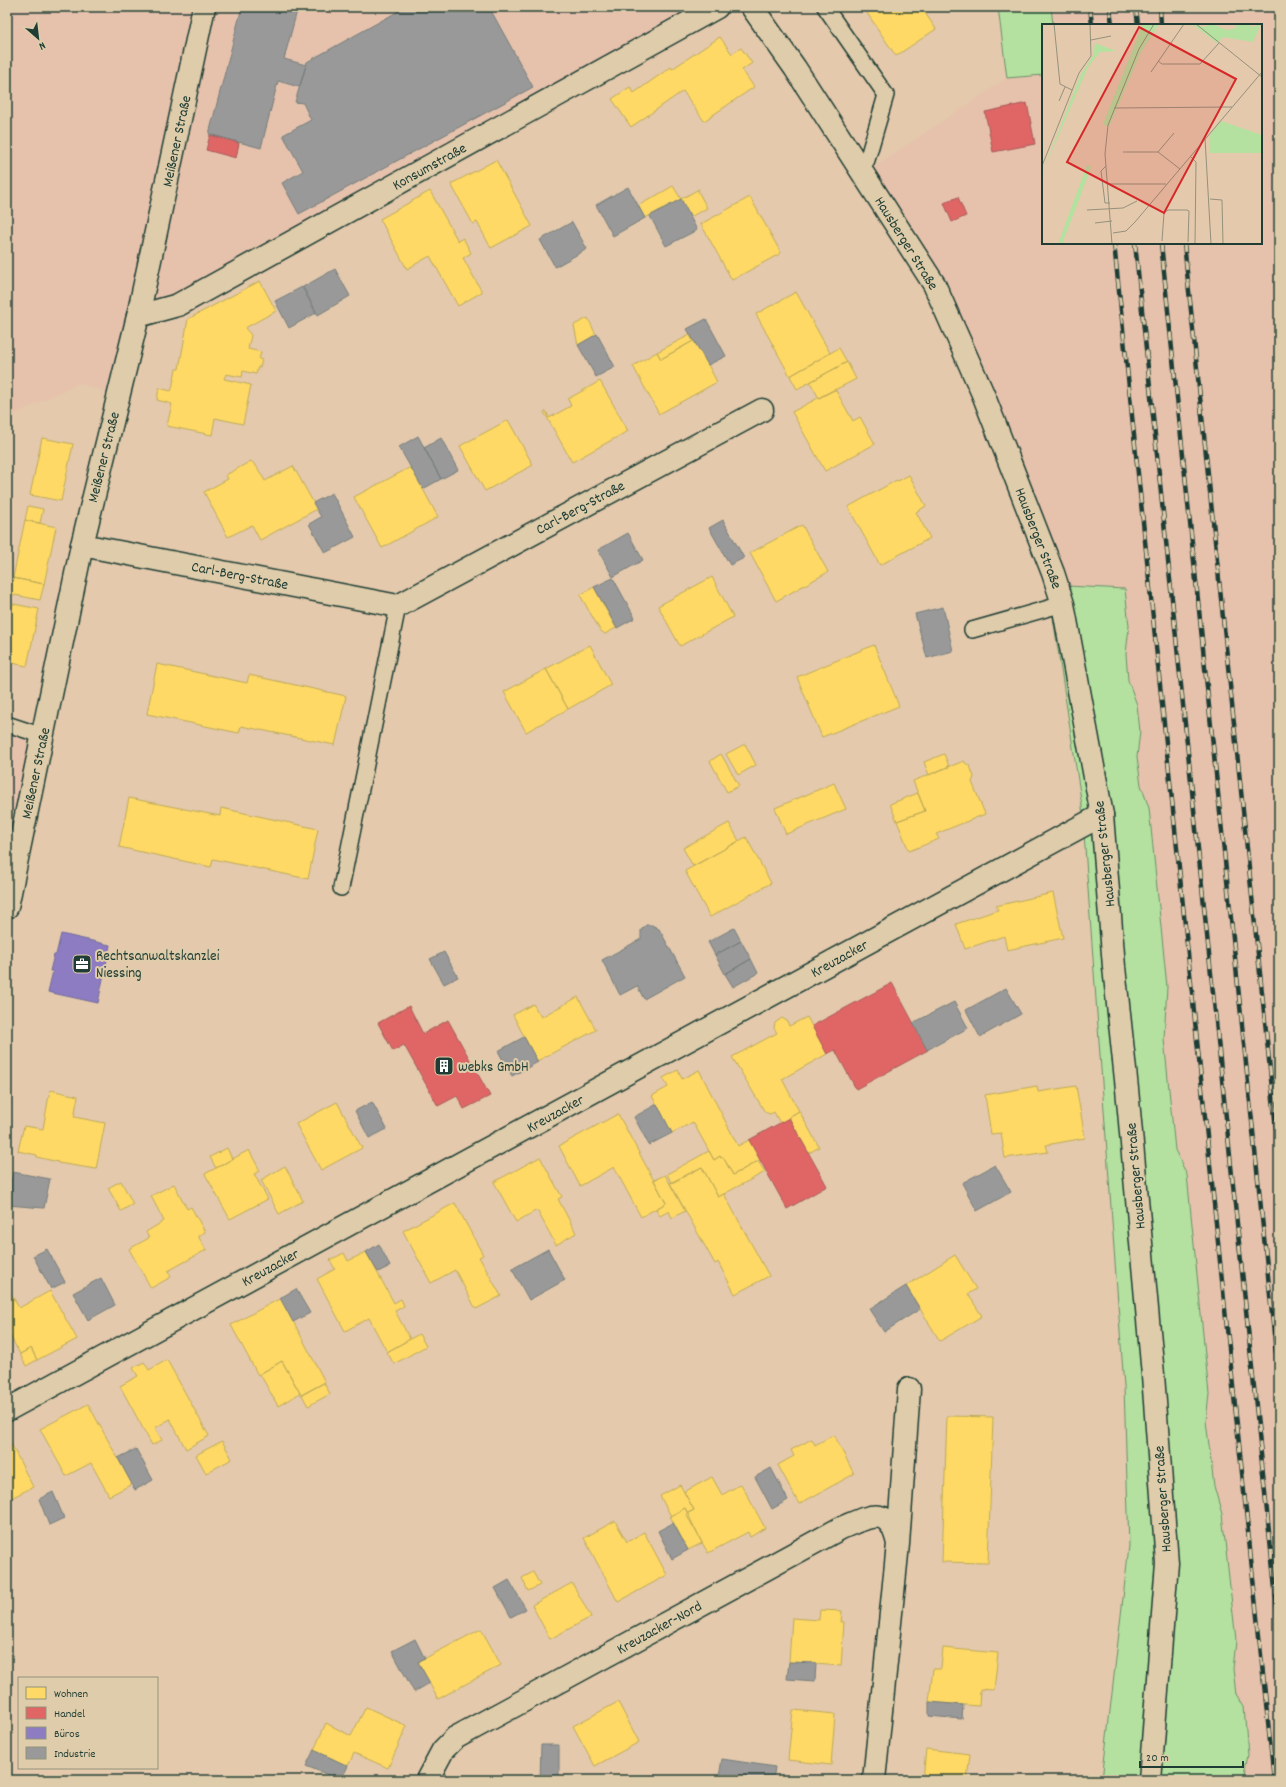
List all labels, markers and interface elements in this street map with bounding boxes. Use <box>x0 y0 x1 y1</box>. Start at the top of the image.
north arrow <box>18 18 58 58</box>
inset map <box>1042 24 1262 244</box>
text: N <box>35 37 48 54</box>
street label: Meißener Straße <box>158 93 198 189</box>
street label: Konsumstraße <box>389 138 471 197</box>
street label: Hausberger Straße <box>868 193 943 296</box>
street label: Meißener Straße <box>83 409 127 505</box>
street label: Carl-Berg-Straße <box>532 476 630 542</box>
street label: Hausberger Straße <box>1008 485 1067 593</box>
street label: Carl-Berg-Straße <box>189 557 290 597</box>
street label: Meißener Straße <box>17 725 57 821</box>
street label: Hausberger Straße <box>1089 799 1123 908</box>
street label: Kreuzacker <box>807 935 873 985</box>
place label: Rechtsanwaltskanzlei Niessing <box>96 946 220 985</box>
office icon: Rechtsanwaltskanzlei Niessing <box>71 953 93 975</box>
building icon: webks GmbH <box>433 1055 455 1077</box>
place label: webks GmbH <box>458 1057 529 1079</box>
street label: Kreuzacker <box>523 1090 589 1140</box>
street label: Hausberger Straße <box>1121 1121 1153 1230</box>
street label: Kreuzacker <box>238 1244 304 1294</box>
street label: Hausberger Straße <box>1149 1444 1179 1553</box>
street label: Kreuzacker-Nord <box>613 1596 707 1661</box>
legend <box>18 1677 158 1769</box>
text: Wohnen <box>54 1686 89 1703</box>
text: Handel <box>54 1706 85 1723</box>
text: Büros <box>54 1726 80 1743</box>
scale bar <box>1140 1743 1243 1769</box>
text: Industrie <box>54 1746 95 1763</box>
text: 20 m <box>1146 1750 1169 1767</box>

